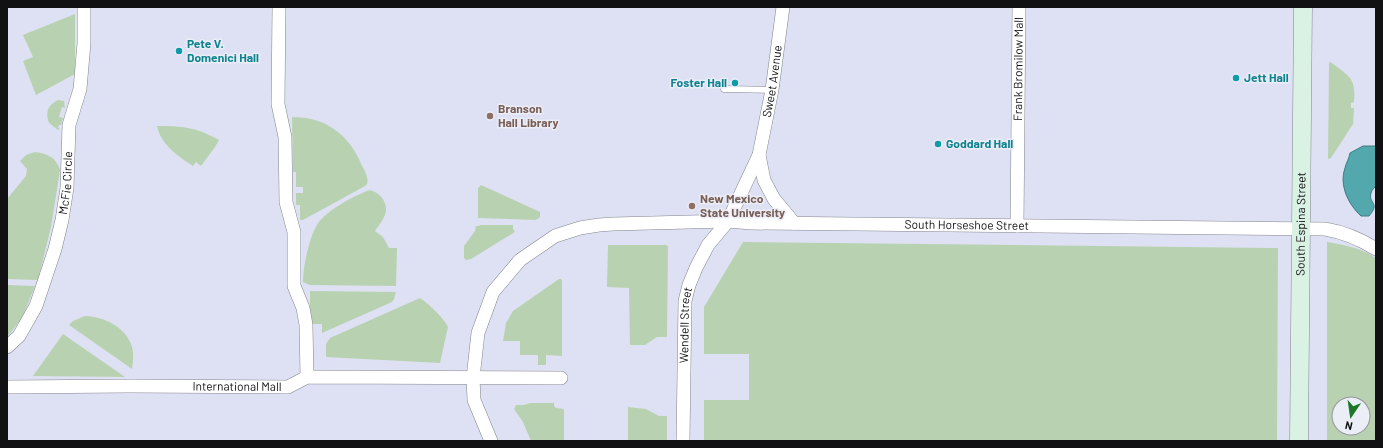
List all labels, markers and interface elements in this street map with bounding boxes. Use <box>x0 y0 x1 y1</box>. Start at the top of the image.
street label: Frank Bromilow Mall <box>1010 17 1025 121</box>
place label: Pete V. Domenici Hall <box>187 36 259 64</box>
street label: Sweet Avenue <box>759 44 784 118</box>
marker: Pete V. Domenici Hall <box>174 46 184 56</box>
place label: Jett Hall <box>1244 70 1289 84</box>
marker: Jett Hall <box>1231 73 1241 83</box>
place label: Foster Hall <box>671 75 727 89</box>
marker: Foster Hall <box>730 78 740 88</box>
place label: Branson Hall Library <box>498 101 558 129</box>
marker: Branson Hall Library <box>485 111 495 121</box>
place label: Goddard Hall <box>946 136 1013 150</box>
marker: Goddard Hall <box>933 139 943 149</box>
street label: McFie Circle <box>55 151 74 215</box>
street label: South Espina Street <box>1293 172 1307 276</box>
place label: New Mexico State University <box>700 191 785 219</box>
marker: New Mexico State University <box>687 201 697 211</box>
street label: South Horseshoe Street <box>904 217 1029 232</box>
street label: Wendell Street <box>676 285 694 363</box>
street label: International Mall <box>192 378 282 393</box>
north arrow <box>1331 396 1371 436</box>
text: N <box>1344 419 1354 433</box>

